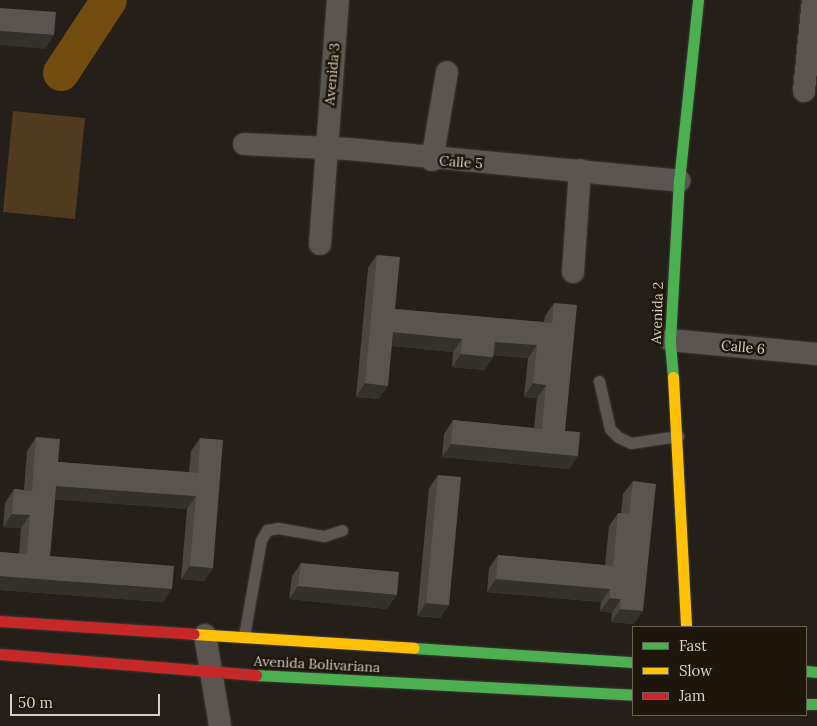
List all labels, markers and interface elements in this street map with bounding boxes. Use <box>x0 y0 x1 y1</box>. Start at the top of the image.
street label: Avenida 3 <box>321 42 343 106</box>
street label: Calle 5 <box>439 152 483 172</box>
street label: Avenida 2 <box>648 282 666 344</box>
street label: Calle 6 <box>720 337 766 357</box>
legend <box>632 626 807 716</box>
text: Fast <box>679 636 707 655</box>
street label: Avenida Bolivariana <box>253 652 381 676</box>
text: Slow <box>679 661 712 680</box>
scale bar <box>12 684 162 716</box>
text: Jam <box>679 686 706 705</box>
text: 50 m <box>18 693 53 712</box>

